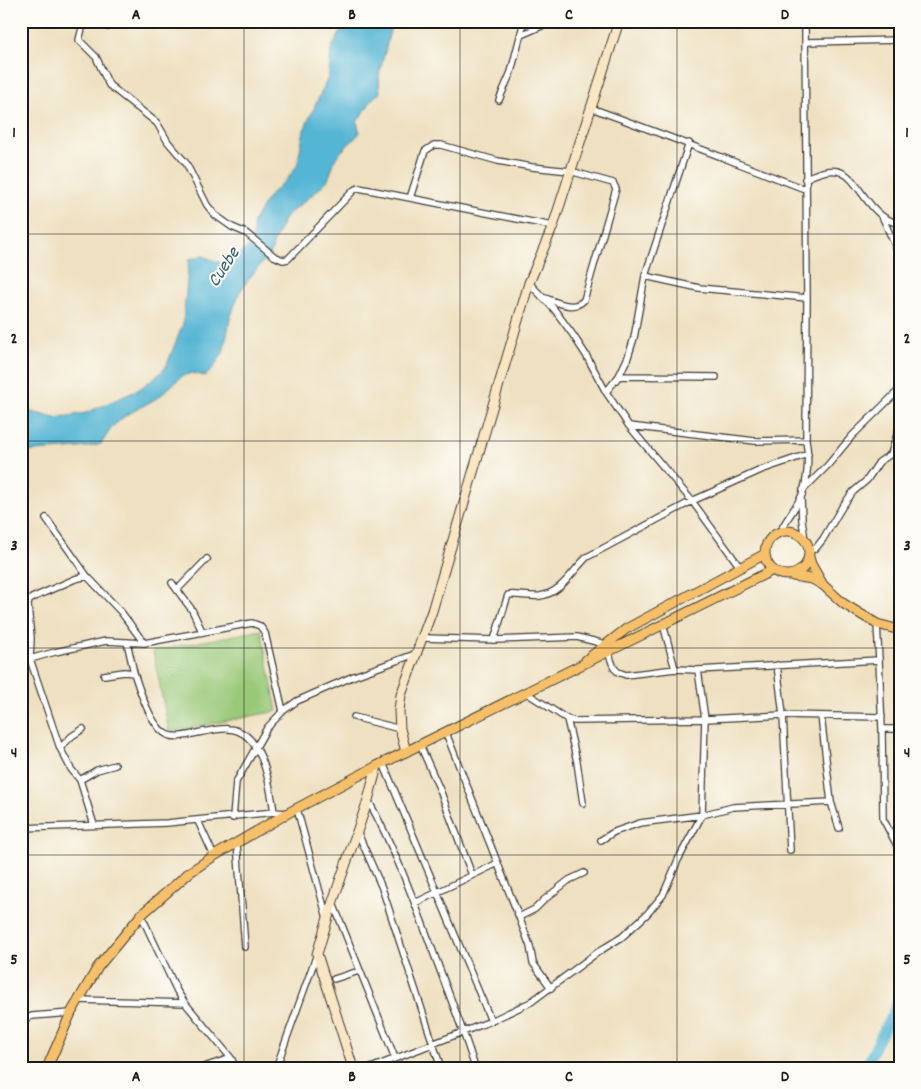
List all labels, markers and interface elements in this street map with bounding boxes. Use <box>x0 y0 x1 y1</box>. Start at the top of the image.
text: A <box>132 4 141 27</box>
text: B <box>348 4 356 27</box>
text: C <box>565 4 573 27</box>
text: D <box>781 4 790 27</box>
text: 1 <box>12 122 16 145</box>
text: 1 <box>905 122 909 145</box>
water label: Cuebe <box>202 241 249 293</box>
text: 2 <box>11 328 18 351</box>
text: 2 <box>904 328 911 351</box>
text: 3 <box>10 535 18 558</box>
text: 3 <box>903 535 911 558</box>
text: 4 <box>11 742 17 765</box>
text: 4 <box>904 742 910 765</box>
text: 5 <box>10 949 18 972</box>
text: 5 <box>903 949 911 972</box>
text: A <box>132 1066 141 1089</box>
text: B <box>348 1066 356 1089</box>
text: C <box>565 1066 573 1089</box>
text: D <box>781 1066 790 1089</box>

